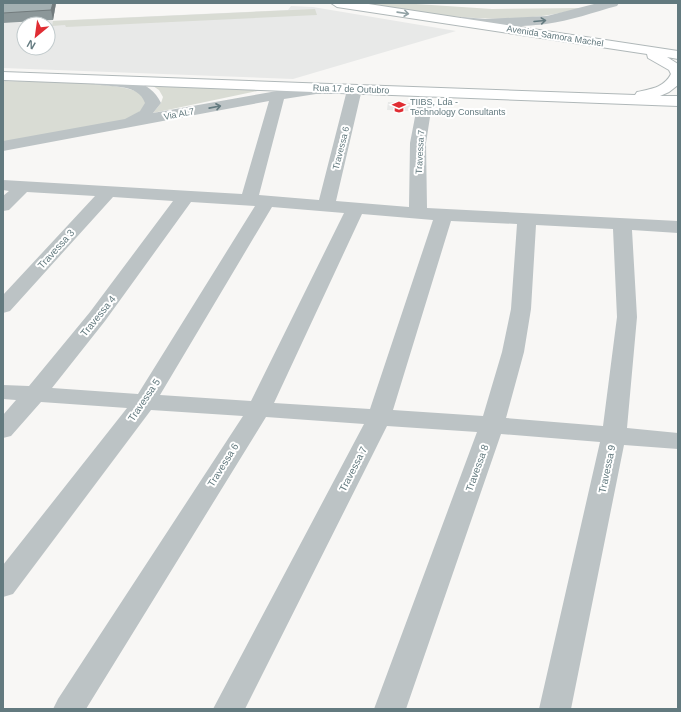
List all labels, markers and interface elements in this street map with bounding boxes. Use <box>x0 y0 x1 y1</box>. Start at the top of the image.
one-way arrow <box>396 9 409 17</box>
north arrow <box>16 16 56 56</box>
one-way arrow <box>533 17 546 24</box>
street label: Avenida Samora Machel <box>506 23 604 49</box>
text: N <box>25 38 38 52</box>
street label: Rua 17 de Outubro <box>313 83 389 95</box>
place label: TIIBS, Lda - Technology Consultants <box>410 97 506 117</box>
school or university icon: TIIBS, Lda - Technology Consultants <box>391 99 407 115</box>
one-way arrow <box>208 102 221 110</box>
street label: Via AL7 <box>163 106 195 122</box>
street label: Travessa 6 <box>331 125 351 171</box>
street label: Travessa 7 <box>414 130 426 174</box>
street label: Travessa 3 <box>35 227 77 271</box>
street label: Travessa 4 <box>78 293 118 339</box>
street label: Travessa 5 <box>126 376 163 423</box>
street label: Travessa 6 <box>205 441 241 489</box>
street label: Travessa 8 <box>463 443 491 493</box>
street label: Travessa 9 <box>597 443 618 494</box>
street label: Travessa 7 <box>337 444 369 493</box>

